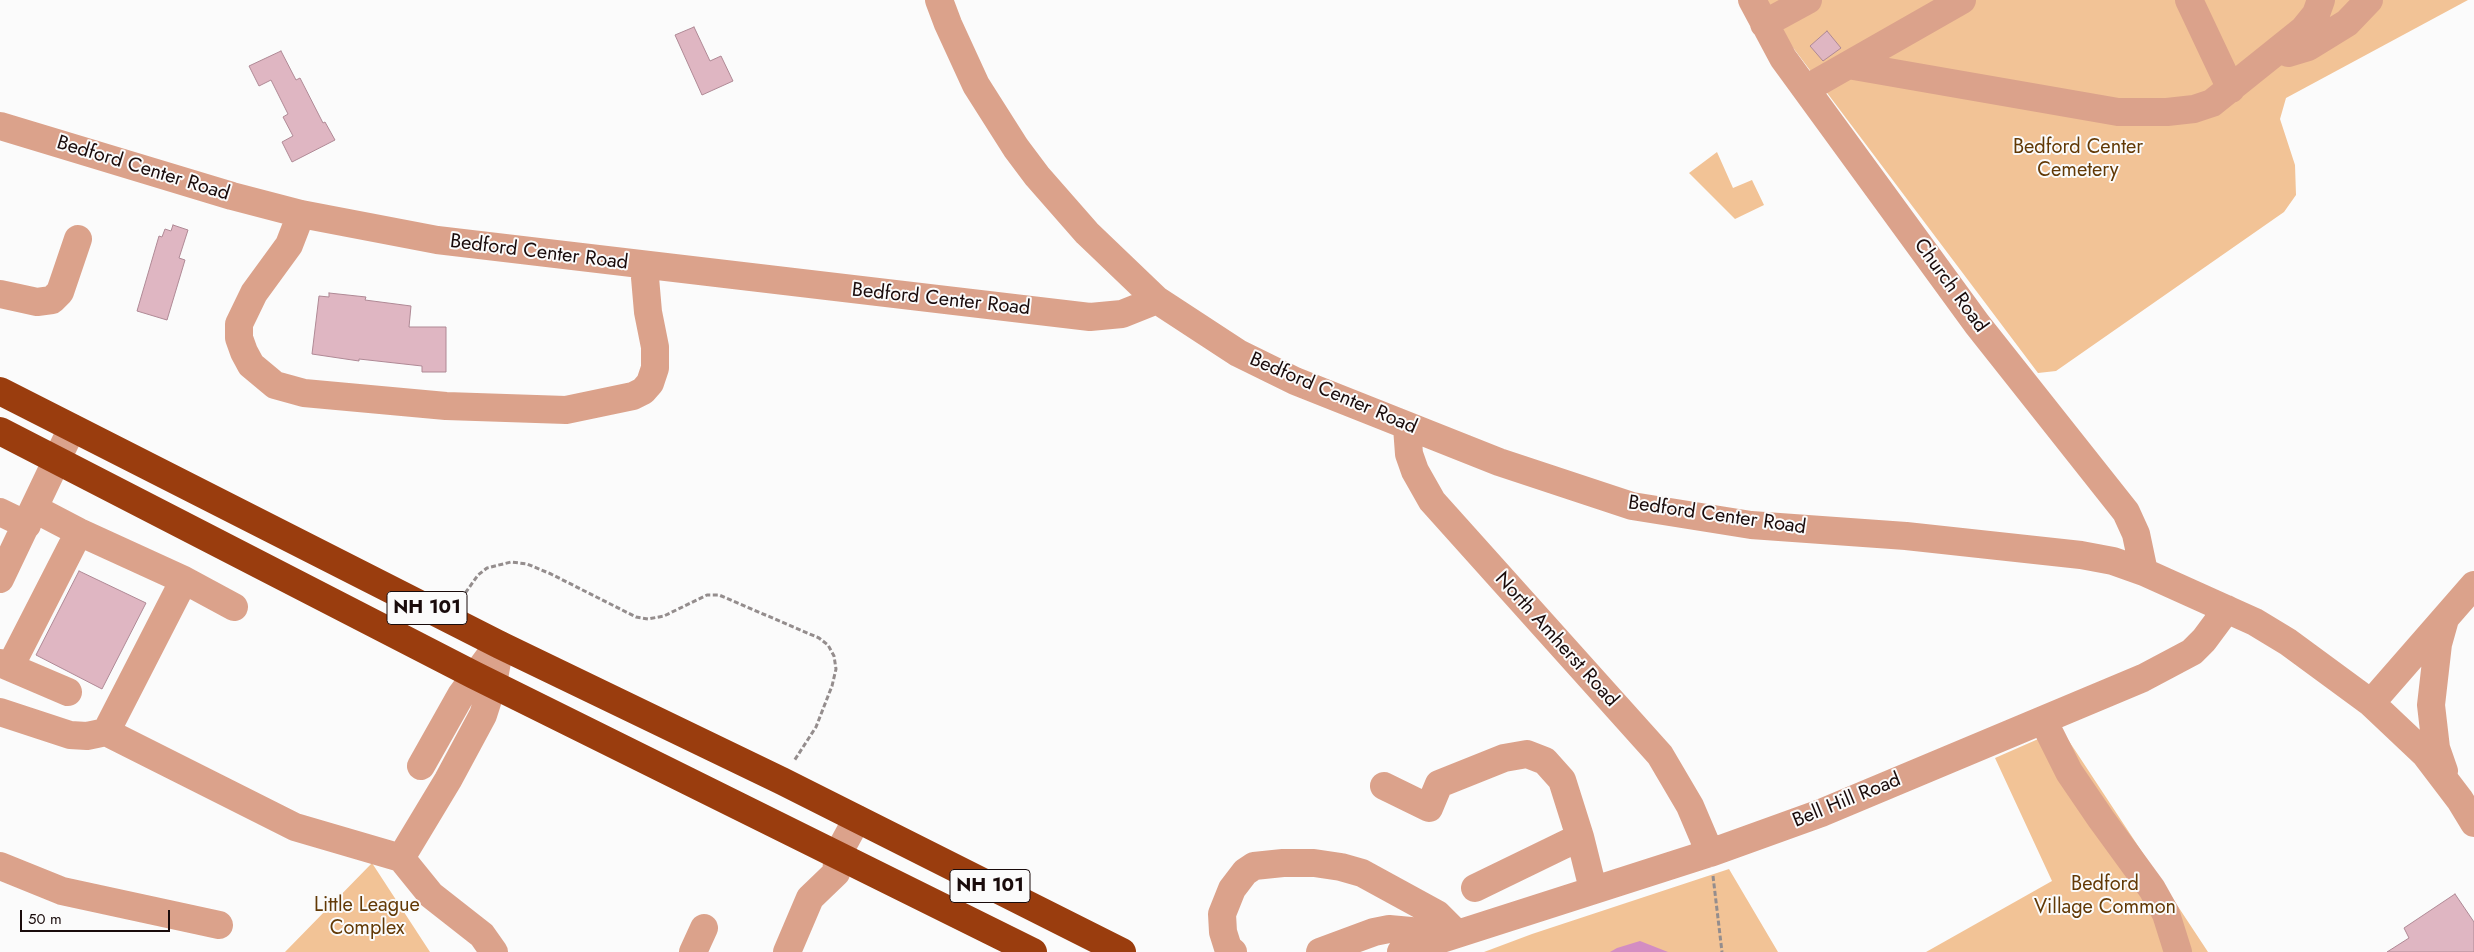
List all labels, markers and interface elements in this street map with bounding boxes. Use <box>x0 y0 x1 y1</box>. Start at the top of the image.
street label: Bedford Center Road <box>54 131 232 207</box>
park label: Bedford Center Cemetery <box>2013 136 2143 183</box>
street label: Bedford Center Road <box>449 230 629 276</box>
street label: Church Road <box>1908 234 1992 338</box>
street label: Bedford Center Road <box>851 279 1031 321</box>
street label: Bedford Center Road <box>1246 348 1420 440</box>
street label: Bedford Center Road <box>1627 492 1807 540</box>
street label: North Amherst Road <box>1489 568 1623 712</box>
road number: NH 101 <box>387 592 467 624</box>
street label: Bell Hill Road <box>1789 768 1905 834</box>
road number: NH 101 <box>950 869 1030 902</box>
park label: Bedford Village Common <box>2034 873 2176 920</box>
park label: Little League Complex <box>314 894 420 941</box>
scale bar <box>22 900 172 932</box>
text: 50 m <box>28 908 62 930</box>

